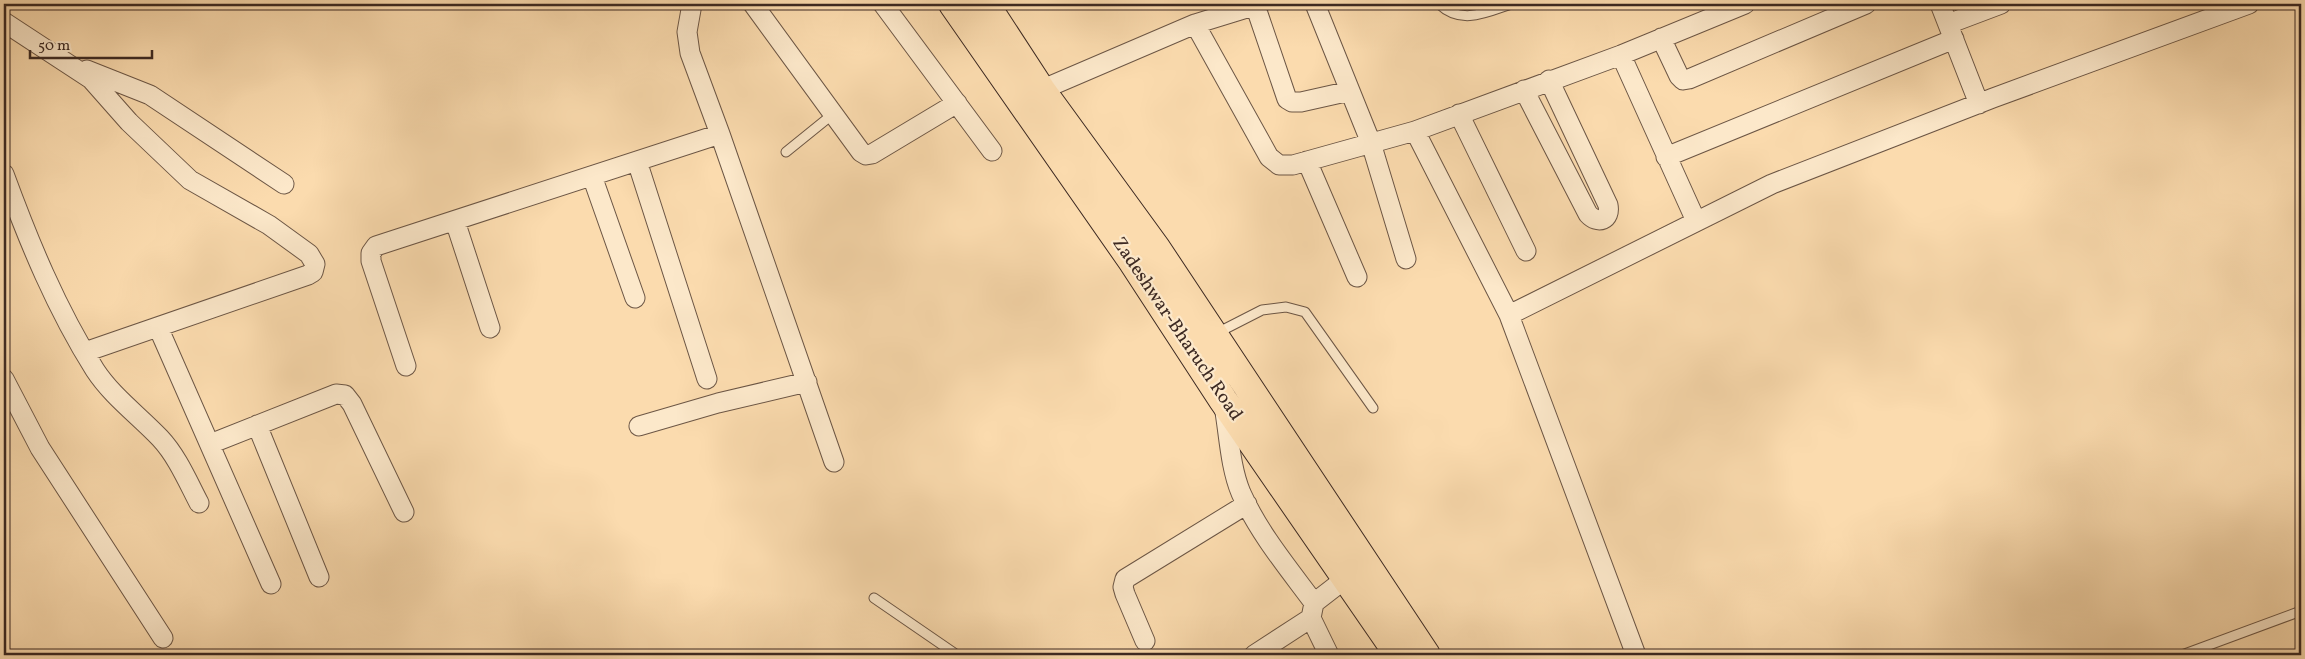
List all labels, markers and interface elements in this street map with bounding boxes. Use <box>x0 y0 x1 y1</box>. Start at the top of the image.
scale bar <box>30 28 152 60</box>
text: 50 m <box>38 36 70 57</box>
street label: Zadeshwar-Bharuch Road <box>1106 232 1248 426</box>

